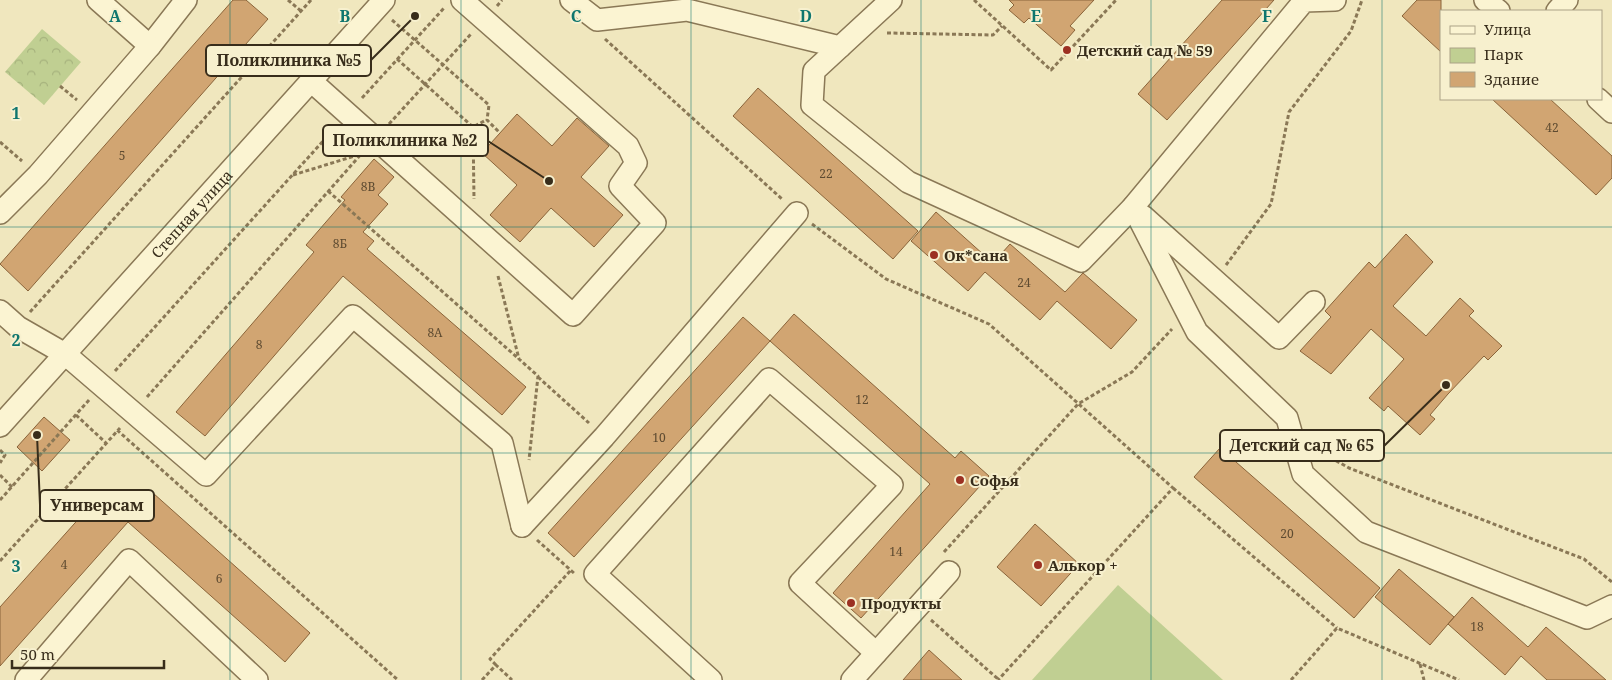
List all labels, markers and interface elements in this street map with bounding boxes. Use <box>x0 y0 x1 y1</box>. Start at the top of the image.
text: A <box>109 5 122 27</box>
text: B <box>340 5 351 27</box>
text: C <box>571 5 582 27</box>
text: D <box>800 5 812 27</box>
text: E <box>1031 5 1041 27</box>
text: F <box>1262 5 1272 27</box>
legend <box>1440 10 1602 100</box>
text: Улица <box>1484 19 1532 39</box>
place label: Детский сад № 59 <box>1077 40 1213 60</box>
marker: Детский сад № 59 <box>1061 44 1073 56</box>
text: Парк <box>1484 44 1523 64</box>
callout: Поликлиника №5 <box>206 45 371 76</box>
text: Поликлиника №5 <box>217 49 361 71</box>
text: Здание <box>1484 69 1539 89</box>
text: 1 <box>11 102 21 124</box>
house number: 42 <box>1545 119 1559 136</box>
callout: Поликлиника №2 <box>323 125 488 156</box>
text: Поликлиника №2 <box>333 129 477 151</box>
house number: 5 <box>119 147 125 164</box>
street label: Степная улица <box>146 165 237 262</box>
house number: 22 <box>819 165 833 182</box>
house number: 8В <box>361 178 375 195</box>
house number: 8Б <box>333 235 347 252</box>
place label: Ок*сана <box>944 245 1008 265</box>
marker: Ок*сана <box>928 249 940 261</box>
house number: 24 <box>1017 274 1031 291</box>
house number: 8А <box>427 324 443 341</box>
text: 2 <box>11 329 21 351</box>
house number: 8 <box>256 336 263 353</box>
house number: 12 <box>855 391 869 408</box>
house number: 10 <box>652 429 666 446</box>
callout: Детский сад № 65 <box>1220 430 1384 461</box>
text: Детский сад № 65 <box>1230 434 1374 456</box>
place label: Софья <box>970 470 1019 490</box>
marker: Софья <box>954 474 966 486</box>
callout: Универсам <box>40 490 154 521</box>
text: Универсам <box>50 494 144 516</box>
house number: 20 <box>1280 525 1294 542</box>
house number: 14 <box>889 543 903 560</box>
text: 3 <box>11 555 21 577</box>
place label: Алькор + <box>1048 555 1118 575</box>
house number: 4 <box>61 556 68 573</box>
marker: Алькор + <box>1032 559 1044 571</box>
house number: 6 <box>216 570 223 587</box>
place label: Продукты <box>861 593 941 613</box>
marker: Продукты <box>845 597 857 609</box>
house number: 18 <box>1470 618 1484 635</box>
scale bar <box>12 638 165 670</box>
text: 50 m <box>20 644 55 664</box>

